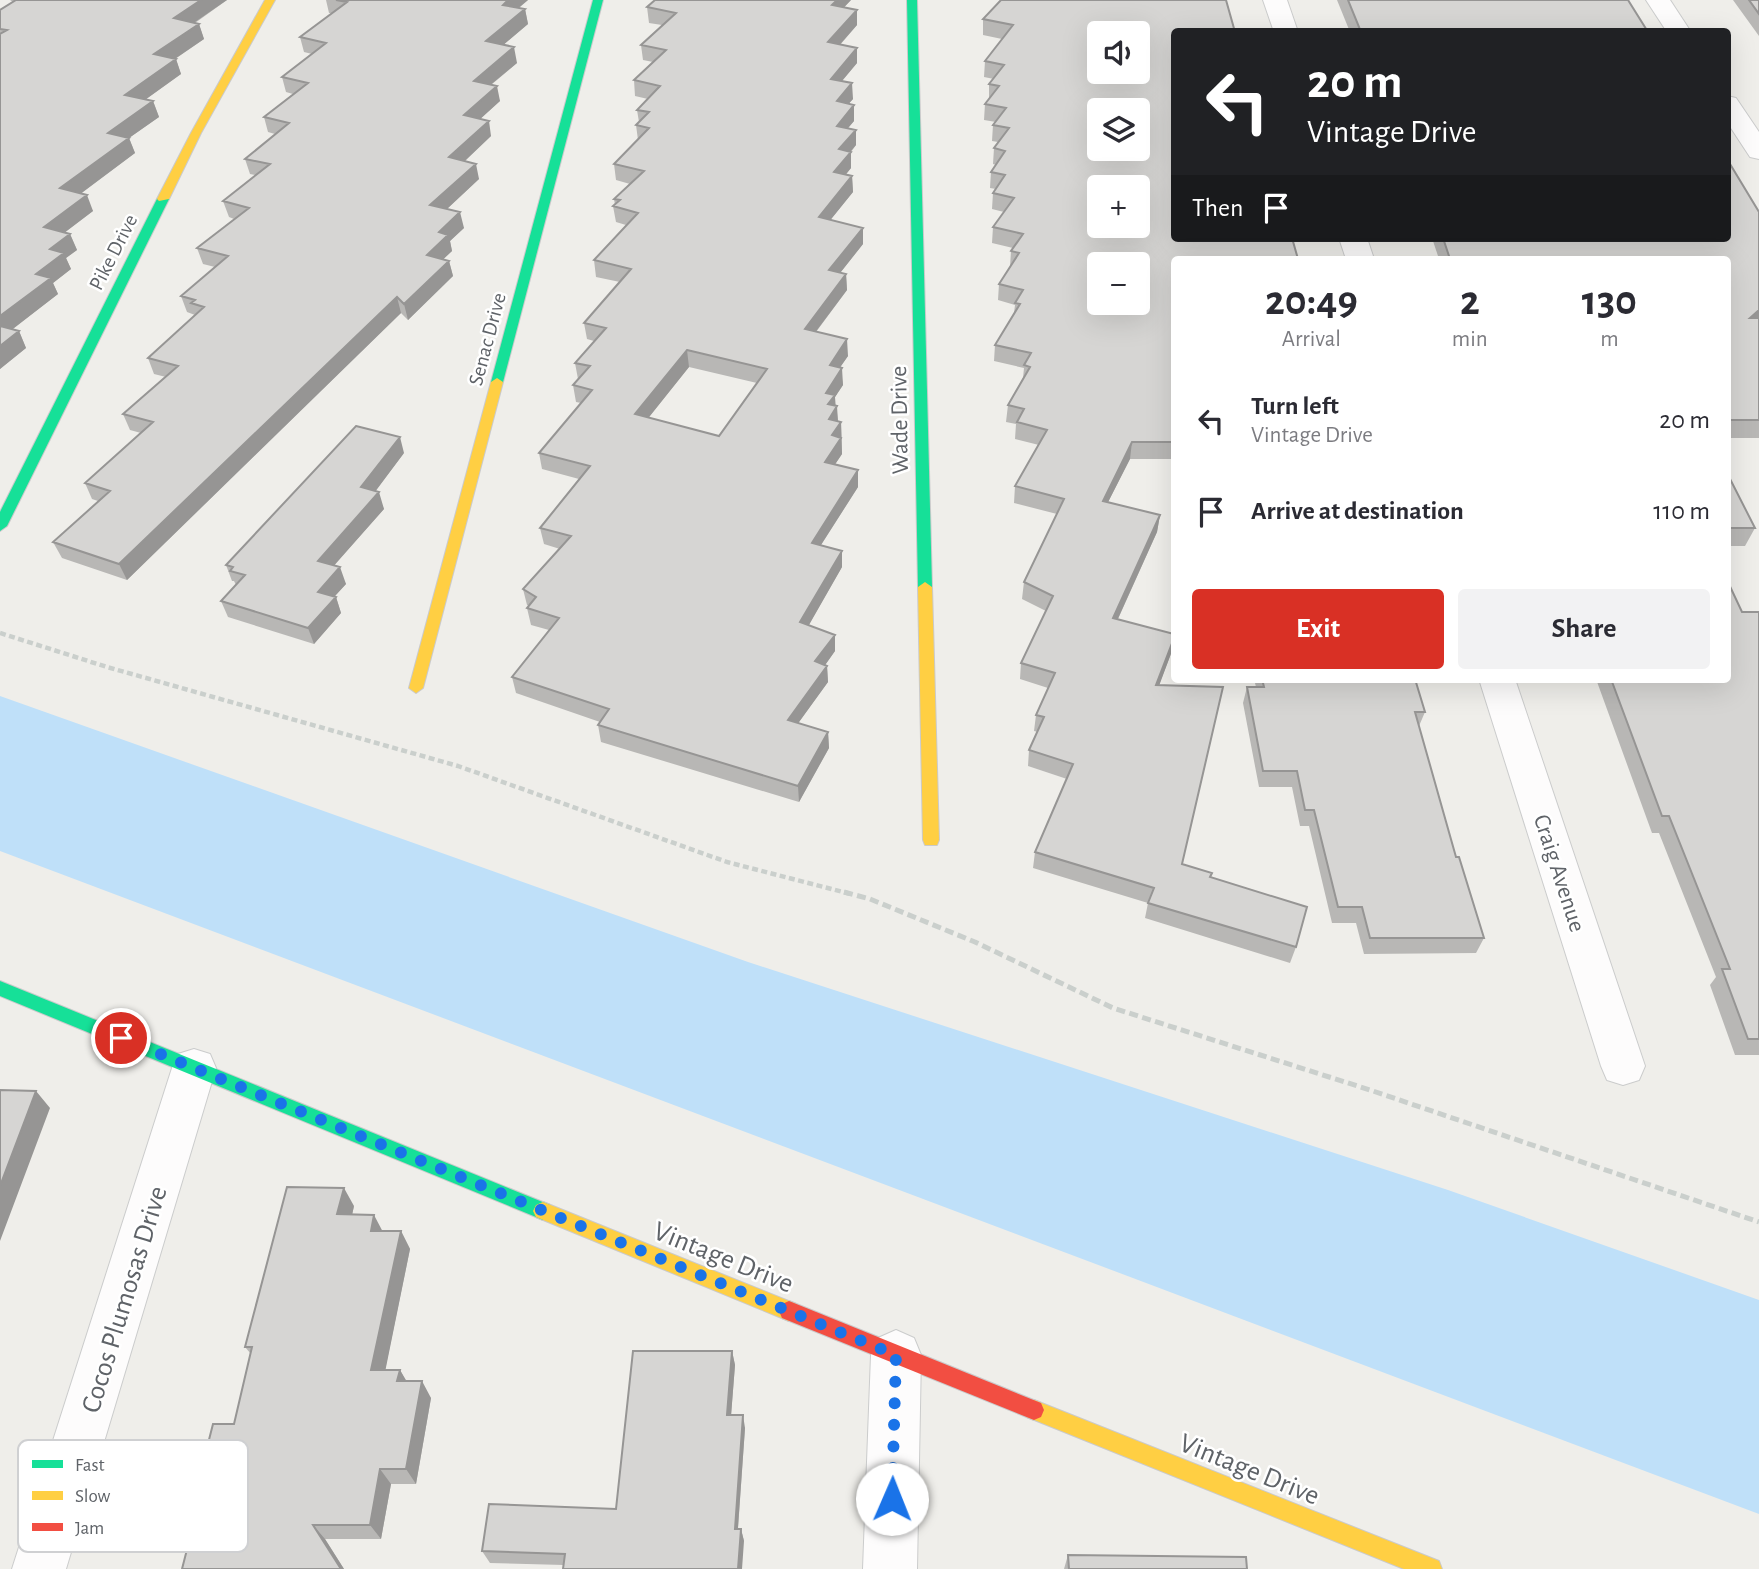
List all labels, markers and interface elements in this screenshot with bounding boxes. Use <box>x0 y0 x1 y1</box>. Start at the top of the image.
map controls <box>1087 21 1150 315</box>
button: sound <box>1087 21 1150 84</box>
icon: left <box>1192 56 1283 147</box>
text: 20 m <box>1307 58 1403 107</box>
button: layers <box>1087 98 1150 161</box>
text: Vintage Drive <box>1307 116 1476 148</box>
button: + <box>1087 175 1150 238</box>
icon: arrive <box>1257 189 1295 227</box>
text: Then <box>1192 195 1243 221</box>
street label: Pike Drive <box>85 211 141 294</box>
button: − <box>1087 252 1150 315</box>
text: 20:49 <box>1265 280 1358 322</box>
text: 2 <box>1460 280 1480 322</box>
text: 130 <box>1582 280 1637 322</box>
street label: Senac Drive <box>465 291 510 388</box>
text: Arrival <box>1282 328 1341 351</box>
text: min <box>1452 328 1488 351</box>
text: m <box>1600 328 1619 351</box>
street label: Wade Drive <box>887 365 913 474</box>
text: Turn left <box>1251 393 1339 419</box>
icon: left <box>1192 402 1230 440</box>
text: 20 m <box>1659 407 1710 433</box>
text: Vintage Drive <box>1251 424 1373 447</box>
icon: arrive <box>1192 493 1230 531</box>
text: Arrive at destination <box>1251 498 1464 524</box>
text: 110 m <box>1653 498 1710 524</box>
button: Exit <box>1192 589 1444 669</box>
button: Share <box>1458 589 1710 669</box>
street label: Craig Avenue <box>1529 812 1589 935</box>
pin <box>91 1008 151 1068</box>
icon: arrive <box>102 1019 140 1057</box>
street label: Cocos Plumosas Drive <box>77 1183 173 1416</box>
street label: Vintage Drive <box>649 1217 797 1299</box>
street label: Vintage Drive <box>1175 1429 1323 1511</box>
legend <box>18 1440 248 1552</box>
text: Fast <box>75 1456 105 1475</box>
position arrow <box>855 1462 929 1536</box>
text: Slow <box>75 1487 111 1506</box>
text: Jam <box>75 1519 104 1538</box>

